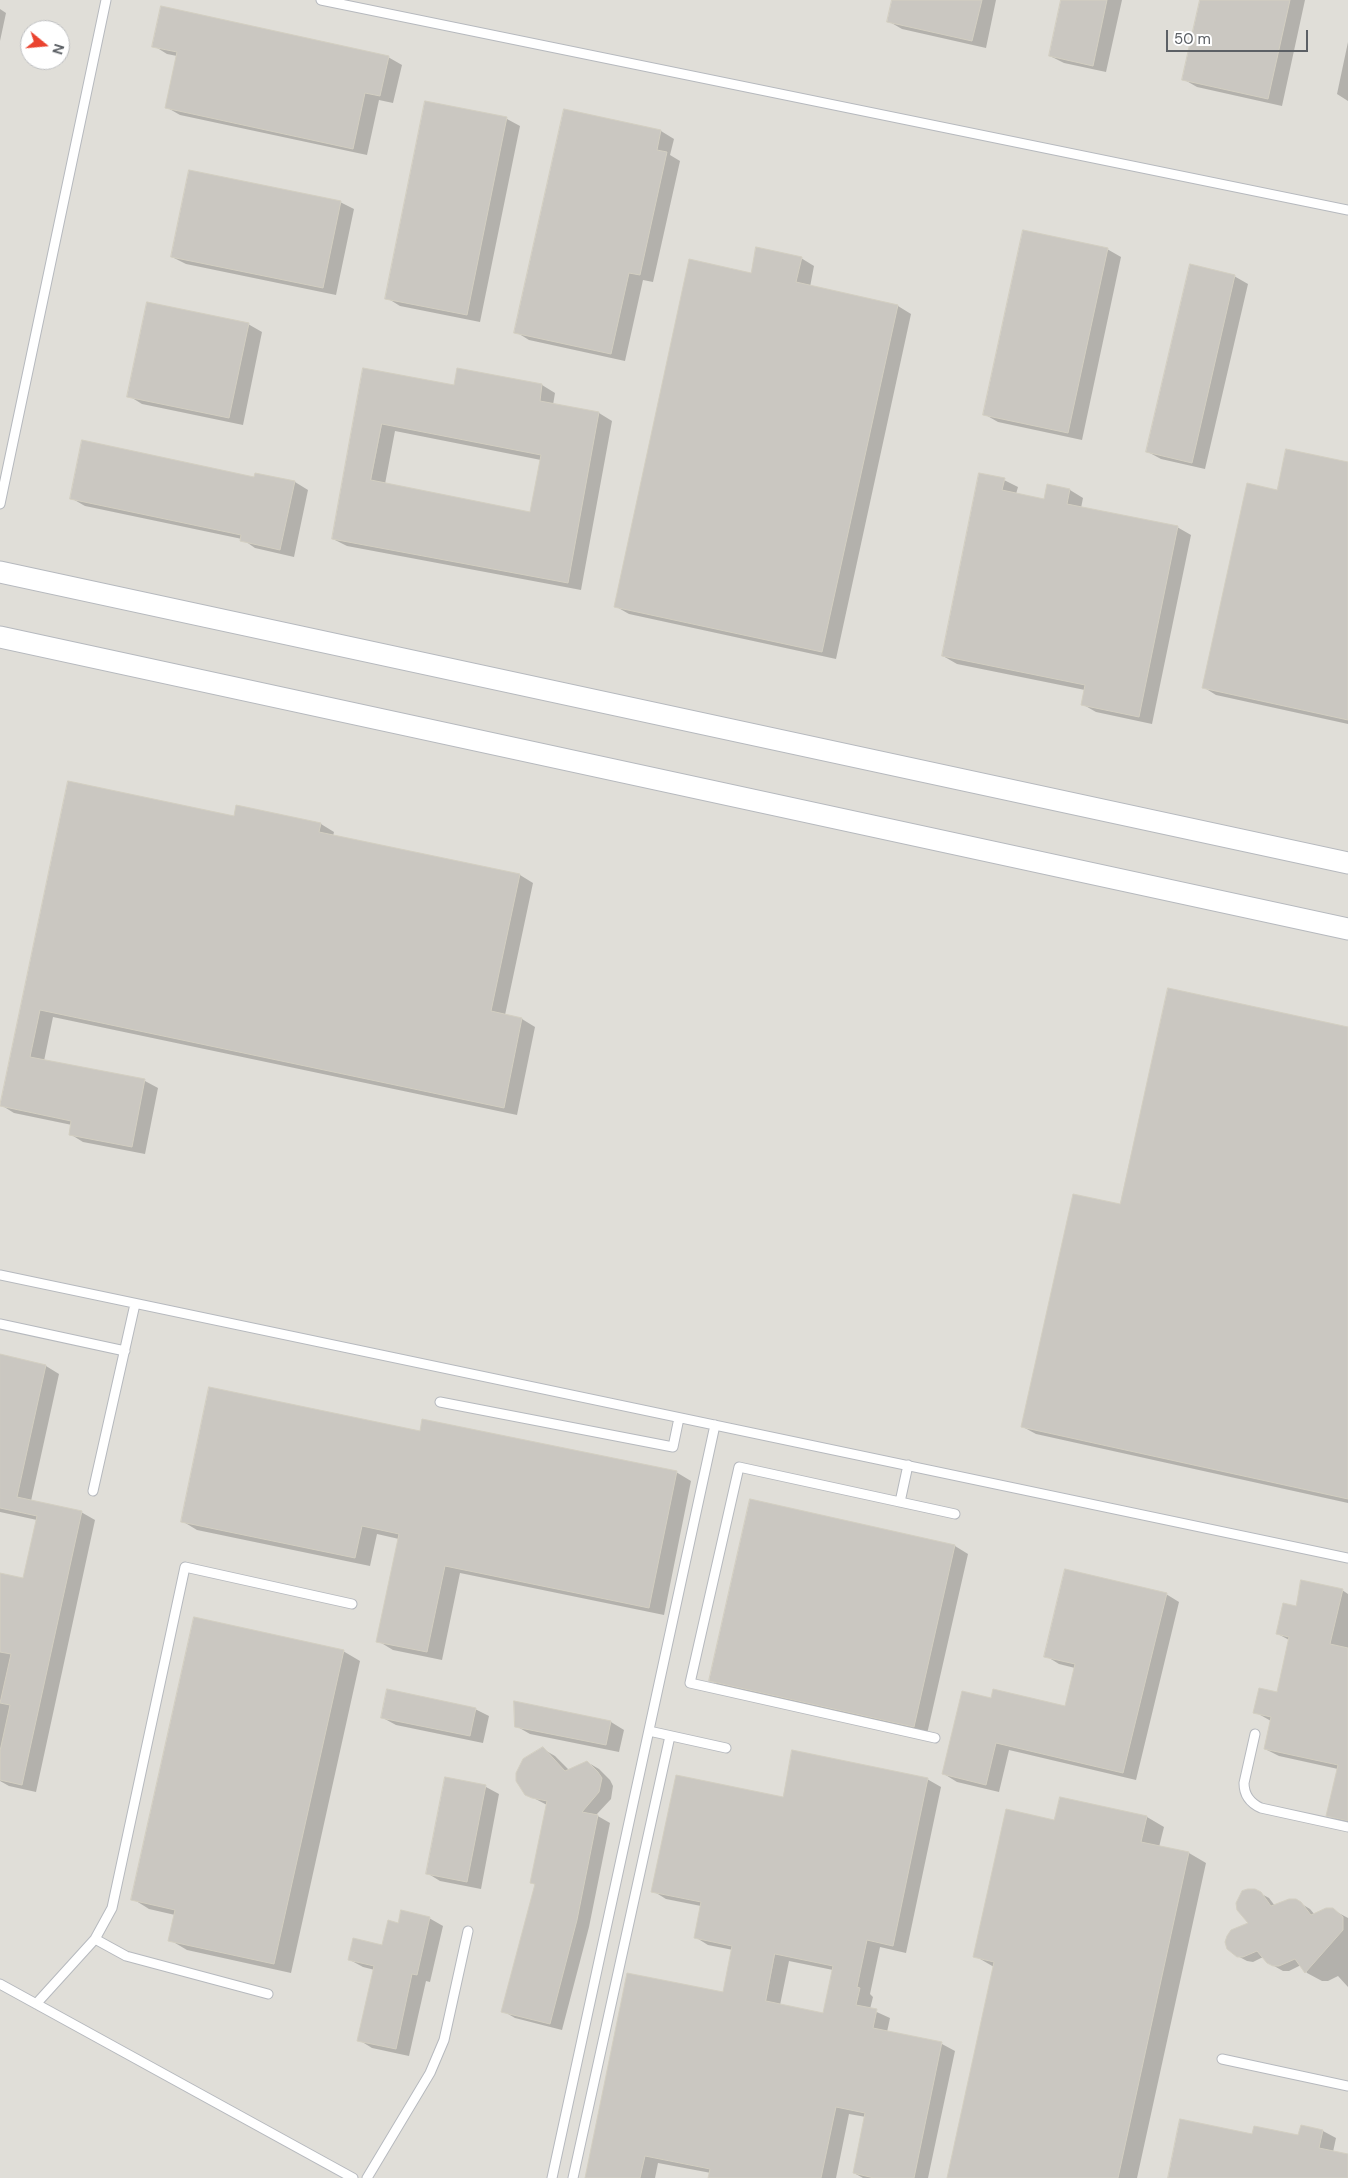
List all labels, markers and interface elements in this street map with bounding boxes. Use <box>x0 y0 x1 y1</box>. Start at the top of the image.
north arrow <box>20 20 70 70</box>
scale bar <box>1168 20 1310 52</box>
text: 50 m <box>1174 29 1211 49</box>
text: N <box>48 42 68 57</box>

